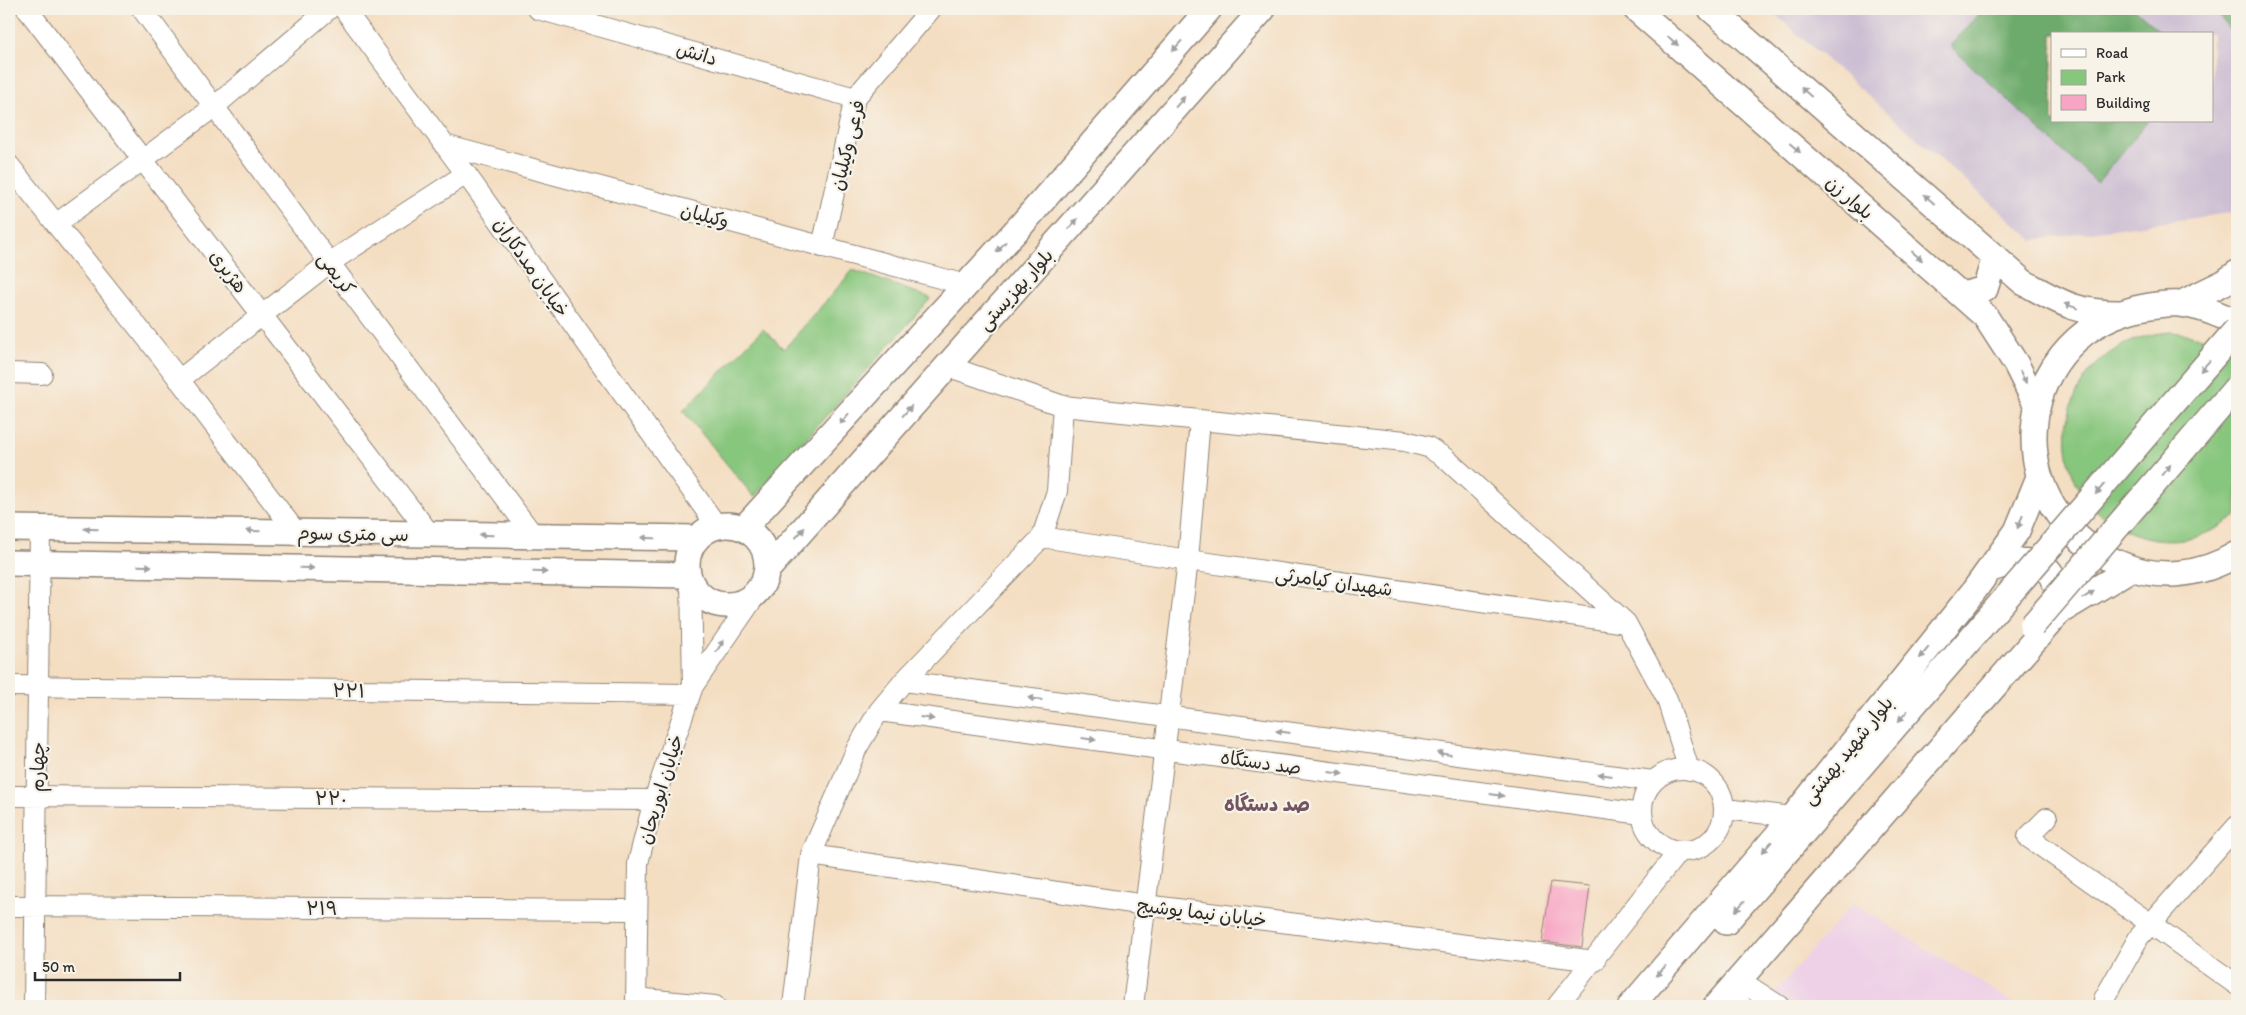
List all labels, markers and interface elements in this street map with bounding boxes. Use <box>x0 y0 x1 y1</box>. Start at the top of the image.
legend <box>2051 32 2214 122</box>
one-way arrow <box>1666 35 1678 47</box>
street label: دانش <box>674 37 720 70</box>
one-way arrow <box>1171 39 1183 51</box>
text: Road <box>2096 44 2129 62</box>
text: Park <box>2096 68 2126 86</box>
one-way arrow <box>1801 86 1813 98</box>
text: Building <box>2096 94 2150 112</box>
one-way arrow <box>1175 96 1186 109</box>
street label: فرعی وکیلیان <box>825 97 871 193</box>
one-way arrow <box>1788 143 1801 154</box>
street label: بلوار زن <box>1821 170 1878 224</box>
one-way arrow <box>1923 193 1935 205</box>
street label: وکیلیان <box>678 198 732 233</box>
street label: خیابان مددکاران <box>489 213 574 321</box>
one-way arrow <box>1067 217 1078 230</box>
one-way arrow <box>995 241 1007 253</box>
street label: بلوار بهزیستی <box>973 244 1059 336</box>
street label: هژبری <box>205 245 252 298</box>
street label: کریمی <box>312 247 360 300</box>
one-way arrow <box>1910 250 1922 262</box>
one-way arrow <box>2063 302 2078 310</box>
one-way arrow <box>2200 359 2211 372</box>
one-way arrow <box>2019 370 2027 384</box>
one-way arrow <box>901 406 913 418</box>
one-way arrow <box>838 412 850 424</box>
one-way arrow <box>2160 464 2171 476</box>
one-way arrow <box>2094 482 2105 495</box>
one-way arrow <box>2016 515 2024 529</box>
street label: سی متری سوم <box>297 521 409 549</box>
one-way arrow <box>82 525 98 533</box>
one-way arrow <box>245 527 261 535</box>
one-way arrow <box>794 527 805 540</box>
one-way arrow <box>477 531 493 539</box>
one-way arrow <box>640 533 656 541</box>
one-way arrow <box>137 562 153 570</box>
street label: شهیدان کیامرثی <box>1274 562 1394 602</box>
one-way arrow <box>300 564 316 572</box>
one-way arrow <box>532 568 548 576</box>
one-way arrow <box>2081 590 2094 599</box>
one-way arrow <box>715 639 725 652</box>
one-way arrow <box>1919 646 1930 659</box>
street label: ۲۲۱ <box>332 679 365 702</box>
street label: بلوار شهید بهشتی <box>1797 692 1899 810</box>
one-way arrow <box>1027 695 1043 703</box>
one-way arrow <box>1898 710 1909 723</box>
one-way arrow <box>920 714 936 722</box>
one-way arrow <box>1275 728 1291 736</box>
street label: خیابان ابوریحان <box>633 731 688 847</box>
one-way arrow <box>1081 735 1097 743</box>
street label: چهارم <box>26 742 52 792</box>
street label: صد دستگاه <box>1219 745 1303 780</box>
one-way arrow <box>1436 749 1452 757</box>
one-way arrow <box>1329 769 1345 777</box>
one-way arrow <box>1597 771 1613 779</box>
street label: ۲۲۰ <box>315 787 347 810</box>
one-way arrow <box>1490 791 1506 799</box>
district label: صد دستگاه <box>1224 792 1310 816</box>
one-way arrow <box>1761 841 1773 853</box>
street label: خیابان نیما یوشیج <box>1136 893 1268 933</box>
street label: ۲۱۹ <box>306 897 338 920</box>
one-way arrow <box>1734 899 1746 911</box>
scale bar <box>35 950 180 982</box>
text: 50 m <box>42 958 75 976</box>
one-way arrow <box>1656 964 1667 977</box>

